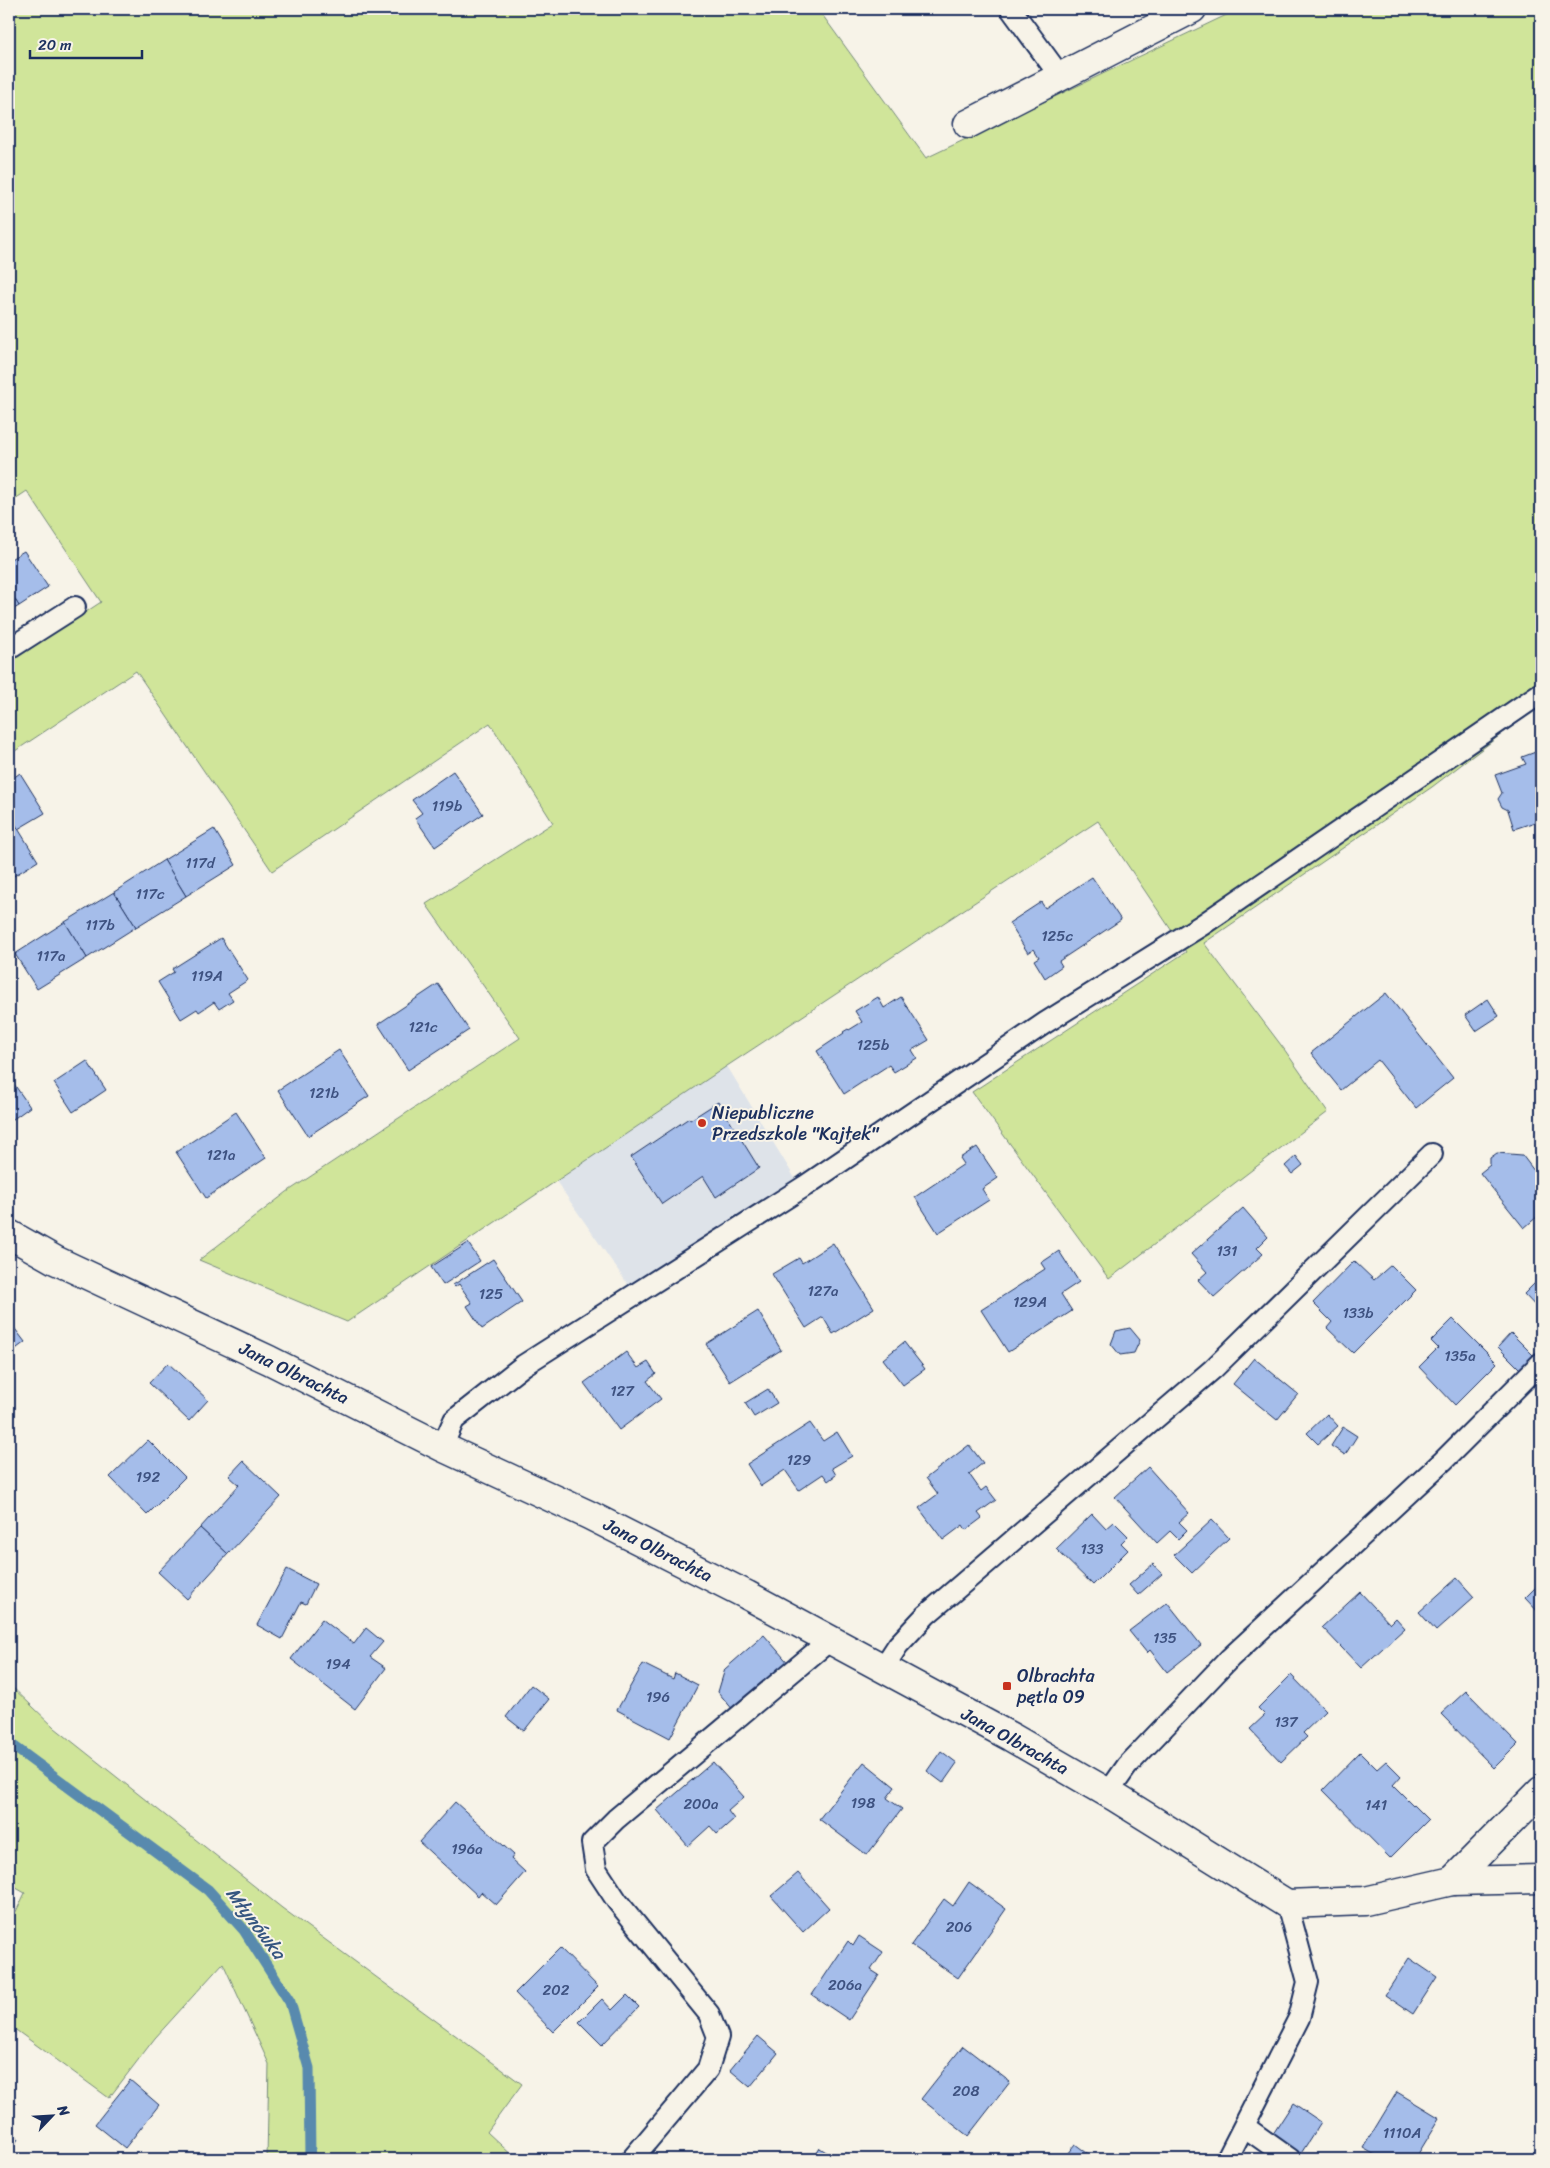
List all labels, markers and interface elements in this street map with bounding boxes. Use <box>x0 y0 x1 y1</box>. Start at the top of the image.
scale bar <box>30 28 142 60</box>
text: 20 m <box>38 32 72 58</box>
house number: 119b <box>432 793 462 819</box>
house number: 117d <box>185 850 216 876</box>
house number: 117c <box>136 881 165 907</box>
house number: 117b <box>85 912 115 938</box>
house number: 125c <box>1041 923 1073 949</box>
house number: 117a <box>37 943 66 969</box>
house number: 119A <box>191 963 223 989</box>
house number: 121c <box>408 1014 438 1040</box>
house number: 125b <box>857 1032 889 1058</box>
house number: 121b <box>309 1080 339 1106</box>
place label: Niepubliczne Przedszkole "Kajtek" <box>712 1097 880 1150</box>
marker: Niepubliczne Przedszkole "Kajtek" <box>696 1117 708 1129</box>
house number: 121a <box>206 1142 236 1168</box>
house number: 131 <box>1216 1238 1238 1264</box>
house number: 127a <box>807 1278 839 1304</box>
house number: 125 <box>479 1281 503 1307</box>
house number: 129A <box>1013 1289 1047 1315</box>
house number: 133b <box>1342 1300 1374 1326</box>
street label: Jana Olbrachta <box>233 1332 355 1413</box>
house number: 135a <box>1444 1343 1476 1369</box>
house number: 127 <box>610 1378 635 1404</box>
house number: 129 <box>787 1447 811 1473</box>
house number: 192 <box>136 1464 160 1490</box>
street label: Jana Olbrachta <box>597 1508 718 1591</box>
house number: 133 <box>1081 1536 1103 1562</box>
house number: 135 <box>1153 1625 1177 1651</box>
house number: 194 <box>325 1651 351 1677</box>
place label: Olbrachta pętla 09 <box>1016 1660 1095 1713</box>
marker: Olbrachta pętla 09 <box>1001 1680 1013 1692</box>
house number: 196 <box>646 1684 670 1710</box>
street label: Jana Olbrachta <box>954 1698 1075 1784</box>
house number: 137 <box>1274 1709 1299 1735</box>
house number: 198 <box>851 1790 875 1816</box>
house number: 200a <box>683 1791 719 1817</box>
house number: 141 <box>1365 1792 1387 1818</box>
house number: 196a <box>451 1836 483 1862</box>
water label: Młynówka <box>217 1879 295 1968</box>
house number: 206 <box>946 1914 972 1940</box>
house number: 206a <box>828 1972 863 1998</box>
house number: 202 <box>543 1977 570 2003</box>
house number: 208 <box>952 2078 980 2104</box>
north arrow <box>28 2090 78 2140</box>
text: N <box>50 2100 77 2121</box>
house number: 1110A <box>1383 2120 1421 2146</box>

